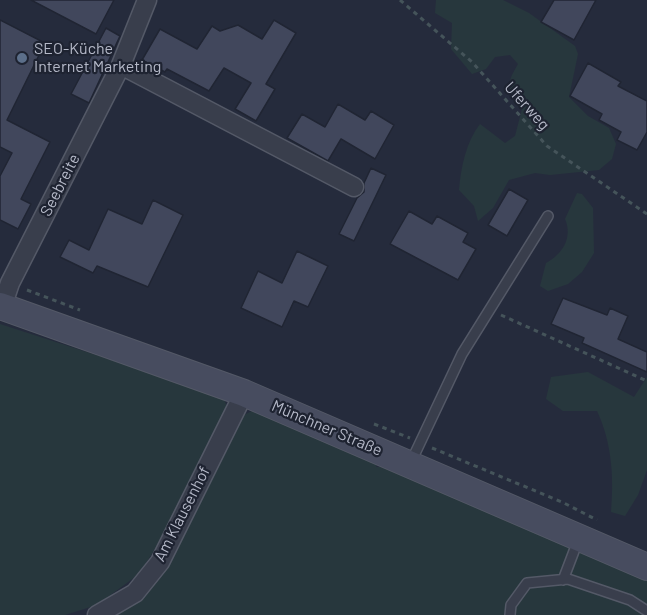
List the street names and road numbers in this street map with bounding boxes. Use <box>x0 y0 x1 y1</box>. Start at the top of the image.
street label: Uferweg <box>500 78 554 134</box>
street label: Seebreite <box>36 151 84 219</box>
street label: Münchner Straße <box>269 396 385 460</box>
street label: Am Klausenhof <box>150 463 214 565</box>

